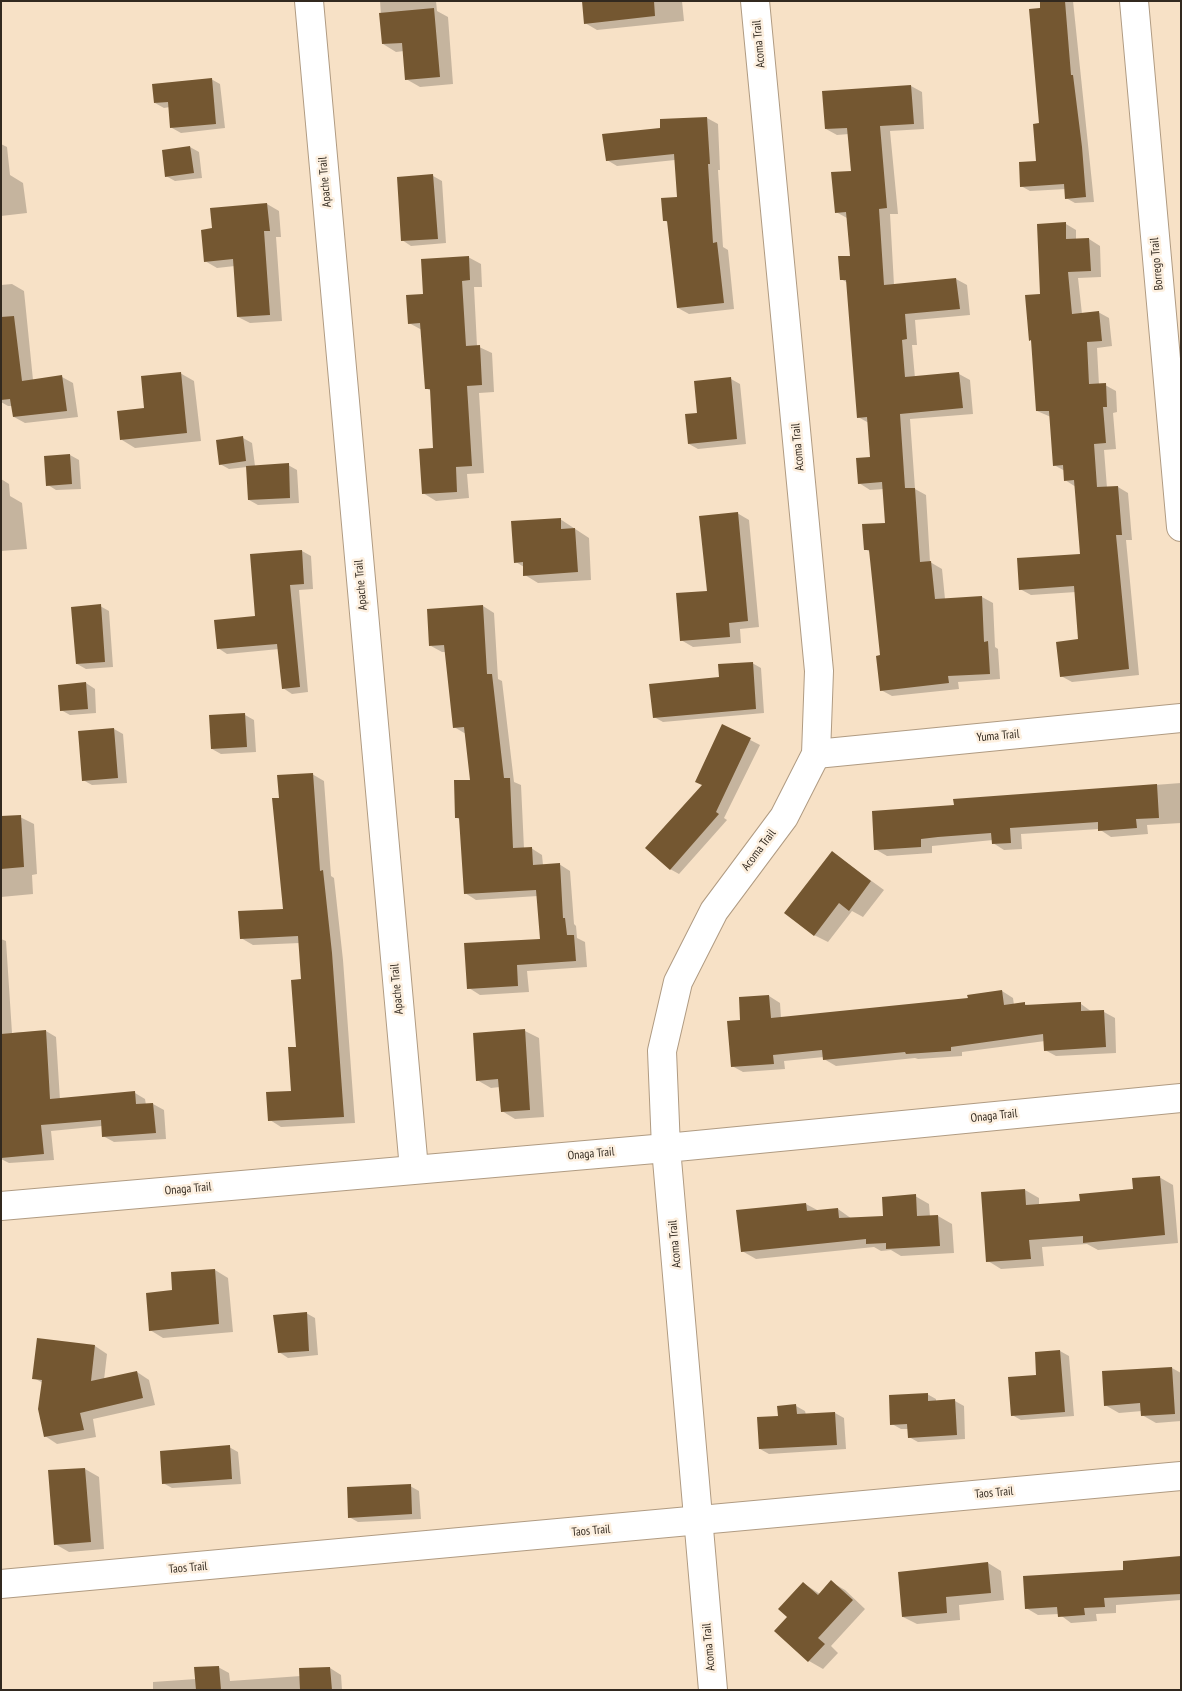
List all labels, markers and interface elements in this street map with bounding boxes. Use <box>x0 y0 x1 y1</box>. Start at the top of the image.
street label: Acoma Trail <box>750 20 768 68</box>
street label: Apache Trail <box>316 156 334 208</box>
street label: Borrego Trail <box>1148 237 1166 291</box>
street label: Acoma Trail <box>789 423 807 471</box>
street label: Apache Trail <box>352 559 370 611</box>
street label: Yuma Trail <box>976 727 1020 745</box>
street label: Acoma Trail <box>739 827 779 873</box>
street label: Apache Trail <box>388 963 406 1015</box>
street label: Onaga Trail <box>970 1106 1018 1126</box>
street label: Onaga Trail <box>567 1145 615 1163</box>
street label: Onaga Trail <box>164 1180 212 1198</box>
street label: Acoma Trail <box>666 1220 684 1268</box>
street label: Taos Trail <box>974 1484 1014 1502</box>
street label: Taos Trail <box>571 1522 611 1540</box>
street label: Taos Trail <box>168 1559 208 1577</box>
street label: Acoma Trail <box>700 1623 718 1671</box>

